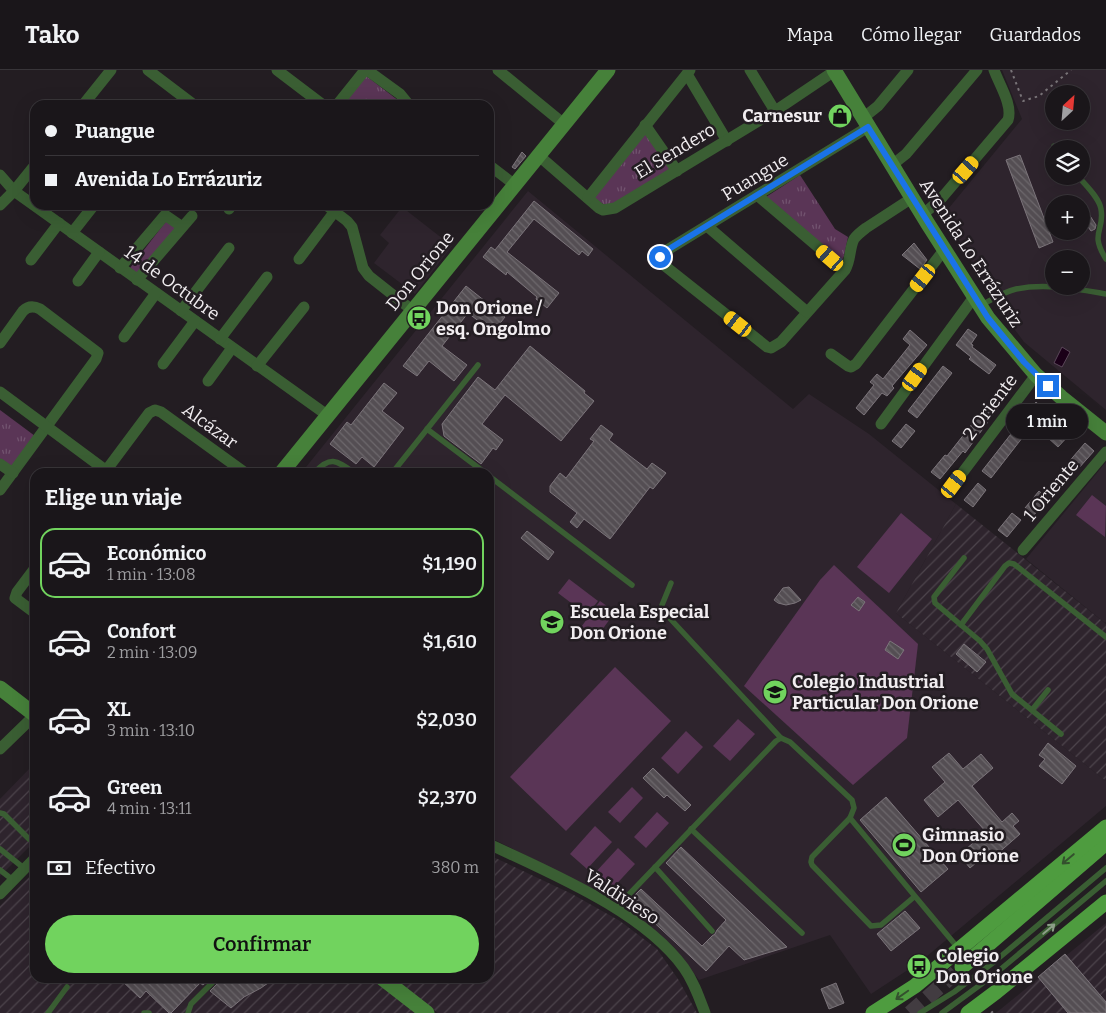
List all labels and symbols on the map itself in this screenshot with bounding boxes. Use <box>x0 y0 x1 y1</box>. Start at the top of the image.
north arrow <box>1045 85 1090 130</box>
shop icon: Carnesur <box>827 103 853 129</box>
place label: Carnesur <box>742 105 823 127</box>
street label: El Sendero <box>631 118 719 184</box>
street label: Puangue <box>718 149 792 205</box>
car <box>950 154 981 186</box>
street label: Avenida Lo Errázuriz <box>915 175 1027 331</box>
street label: Don Orione <box>381 227 459 315</box>
street label: 14 de Octubre <box>120 241 224 325</box>
car <box>813 242 846 274</box>
route start <box>649 246 671 268</box>
car <box>907 262 938 294</box>
place label: Don Orione / esq. Ongolmo <box>436 297 551 340</box>
bus stop icon: Don Orione / esq. Ongolmo <box>406 305 432 331</box>
car <box>721 309 754 339</box>
car <box>900 360 929 394</box>
street label: 2 Oriente <box>958 370 1022 444</box>
route end <box>1037 375 1059 397</box>
street label: Alcázar <box>178 399 242 453</box>
callout: 1 min <box>1007 404 1089 438</box>
street label: 1 Oriente <box>1019 454 1083 526</box>
car <box>938 468 969 500</box>
place label: Escuela Especial Don Orione <box>570 601 710 644</box>
school or university icon: Escuela Especial Don Orione <box>539 609 565 635</box>
place label: Colegio Industrial Particular Don Orione <box>792 671 979 714</box>
school or university icon: Colegio Industrial Particular Don Orione <box>762 679 788 705</box>
place label: Gimnasio Don Orione <box>922 824 1019 867</box>
sports icon: Gimnasio Don Orione <box>891 832 917 858</box>
one-way arrow <box>1062 853 1075 864</box>
street label: Valdivieso <box>580 865 664 929</box>
one-way arrow <box>1042 923 1055 934</box>
place label: Colegio Don Orione <box>936 945 1033 988</box>
bus stop icon: Colegio Don Orione <box>906 953 932 979</box>
one-way arrow <box>896 990 910 1000</box>

